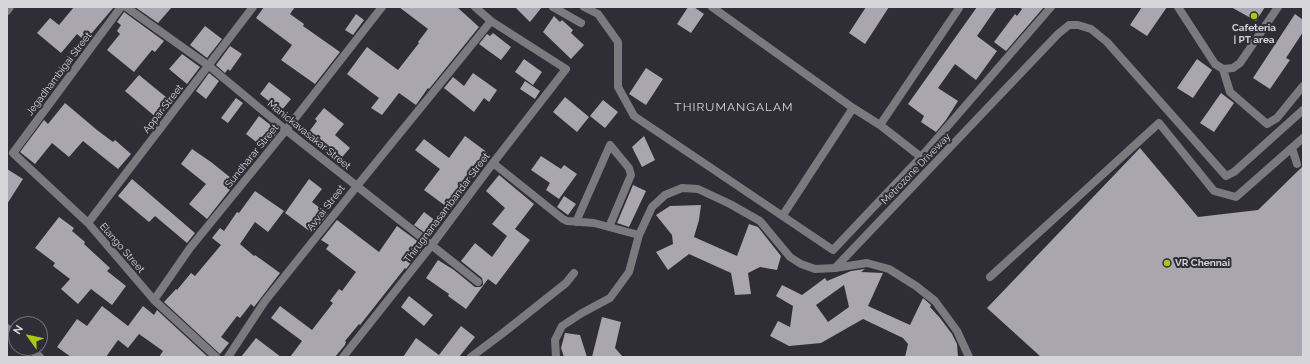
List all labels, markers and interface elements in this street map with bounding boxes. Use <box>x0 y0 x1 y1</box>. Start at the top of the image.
marker: Cafeteria | PT area <box>1249 11 1259 21</box>
place label: Cafeteria | PT area <box>1232 22 1276 46</box>
street label: Jegadhambigai Street <box>24 30 94 118</box>
street label: Appar Street <box>140 82 186 136</box>
street label: Manickavasakar Street <box>265 98 353 172</box>
district label: THIRUMANGALAM <box>674 100 794 114</box>
street label: Sundharar Street <box>223 122 281 190</box>
street label: Metrozone Driveway <box>879 131 953 207</box>
street label: Thirugnanasambandar Street <box>402 151 492 265</box>
street label: Avvai Street <box>304 183 348 233</box>
street label: Elango Street <box>97 220 147 276</box>
place label: VR Chennai <box>1175 257 1230 269</box>
marker: VR Chennai <box>1162 258 1172 268</box>
north arrow <box>8 316 48 356</box>
text: N <box>11 323 26 337</box>

